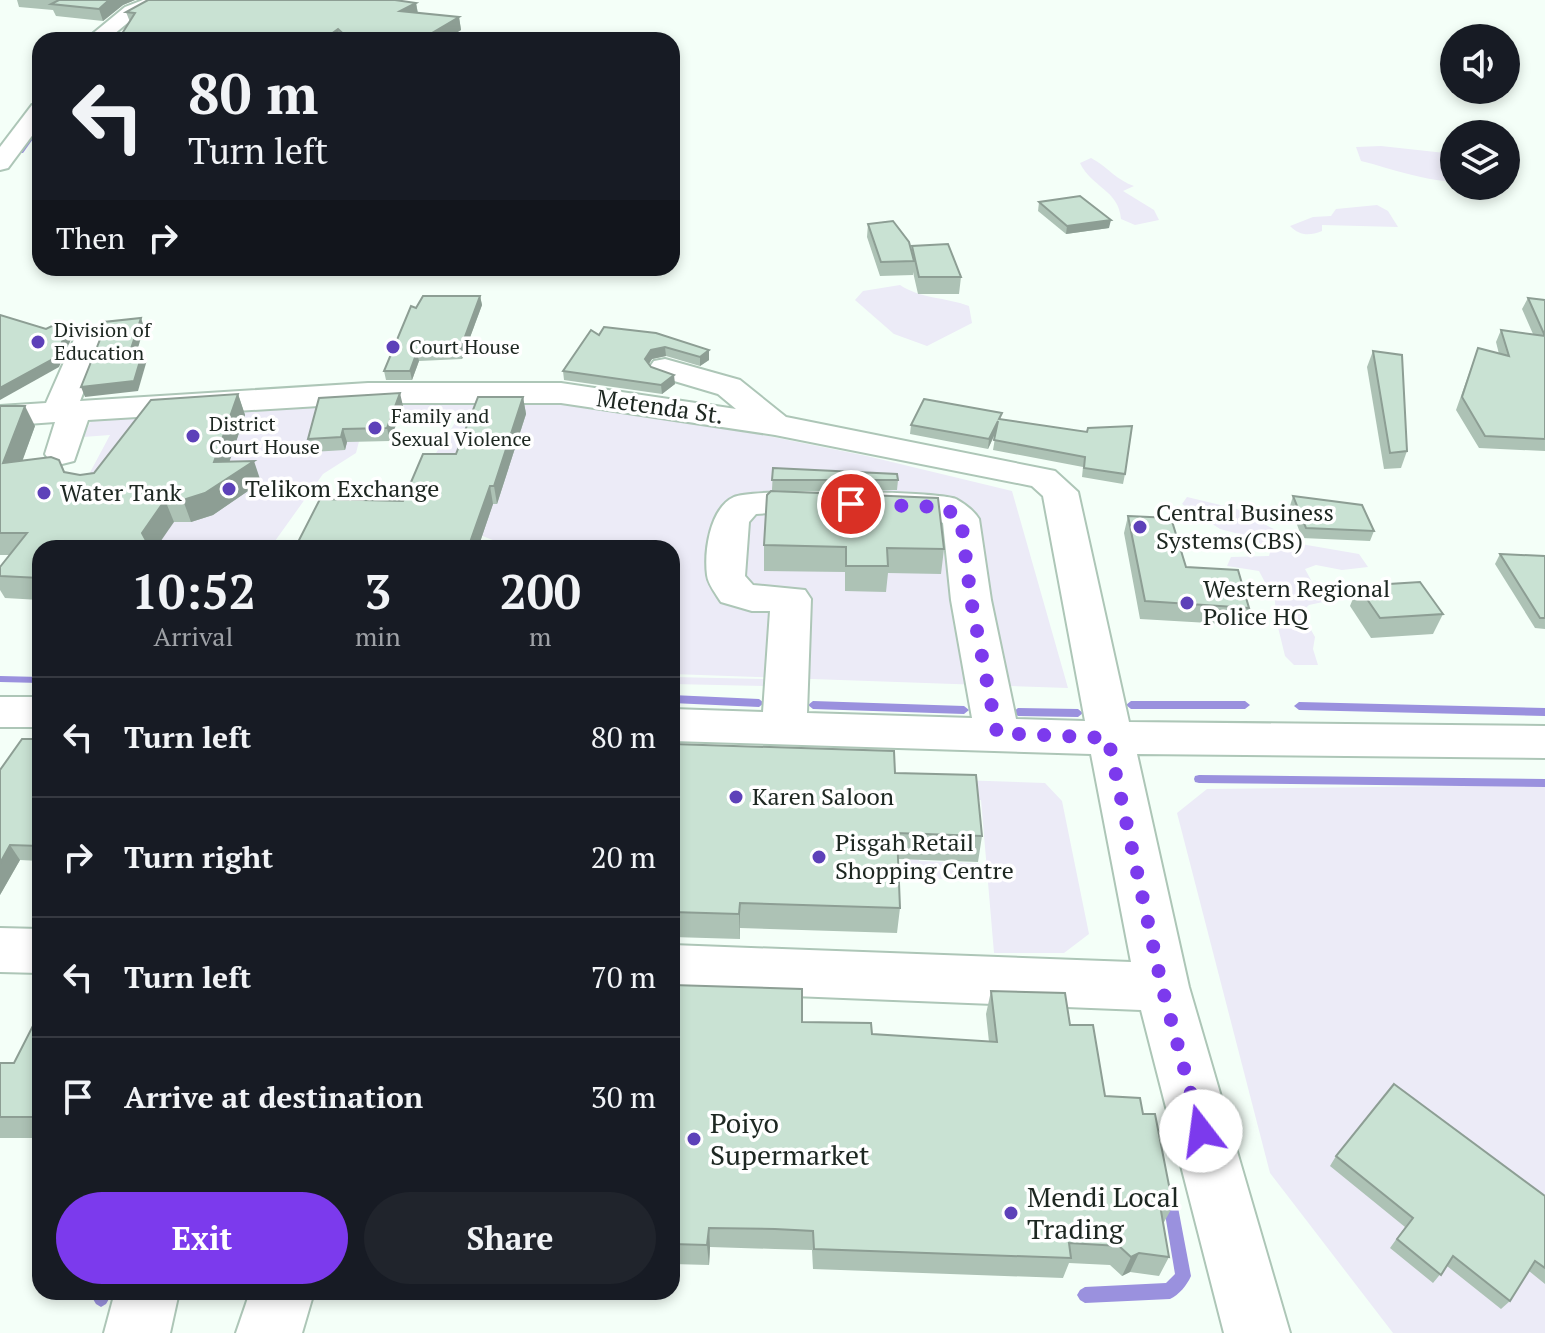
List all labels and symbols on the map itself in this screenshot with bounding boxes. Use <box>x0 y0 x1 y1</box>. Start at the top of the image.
place label: Division of Education <box>54 316 152 366</box>
marker: Division of Education <box>29 333 47 351</box>
place label: Court House <box>409 333 520 360</box>
marker: Court House <box>384 338 402 356</box>
street label: Metenda St. <box>595 381 726 431</box>
place label: Family and Sexual Violence <box>391 402 531 452</box>
place label: District Court House <box>209 410 320 460</box>
marker: Family and Sexual Violence <box>366 419 384 437</box>
marker: District Court House <box>184 427 202 445</box>
pin <box>817 470 885 538</box>
place label: Telikom Exchange <box>245 472 439 504</box>
place label: Water Tank <box>60 476 183 508</box>
marker: Telikom Exchange <box>220 480 238 498</box>
marker: Water Tank <box>35 484 53 502</box>
place label: Central Business Systems(CBS) <box>1156 496 1334 556</box>
marker: Central Business Systems(CBS) <box>1131 518 1149 536</box>
place label: Western Regional Police HQ <box>1203 572 1390 632</box>
marker: Western Regional Police HQ <box>1178 594 1196 612</box>
place label: Karen Saloon <box>752 780 894 812</box>
marker: Karen Saloon <box>727 788 745 806</box>
place label: Pisgah Retail Shopping Centre <box>835 826 1014 886</box>
marker: Pisgah Retail Shopping Centre <box>810 848 828 866</box>
position arrow <box>1159 1089 1243 1173</box>
place label: Poiyo Supermarket <box>710 1104 870 1173</box>
marker: Poiyo Supermarket <box>685 1130 703 1148</box>
place label: Mendi Local Trading <box>1027 1178 1179 1247</box>
marker: Mendi Local Trading <box>1002 1204 1020 1222</box>

